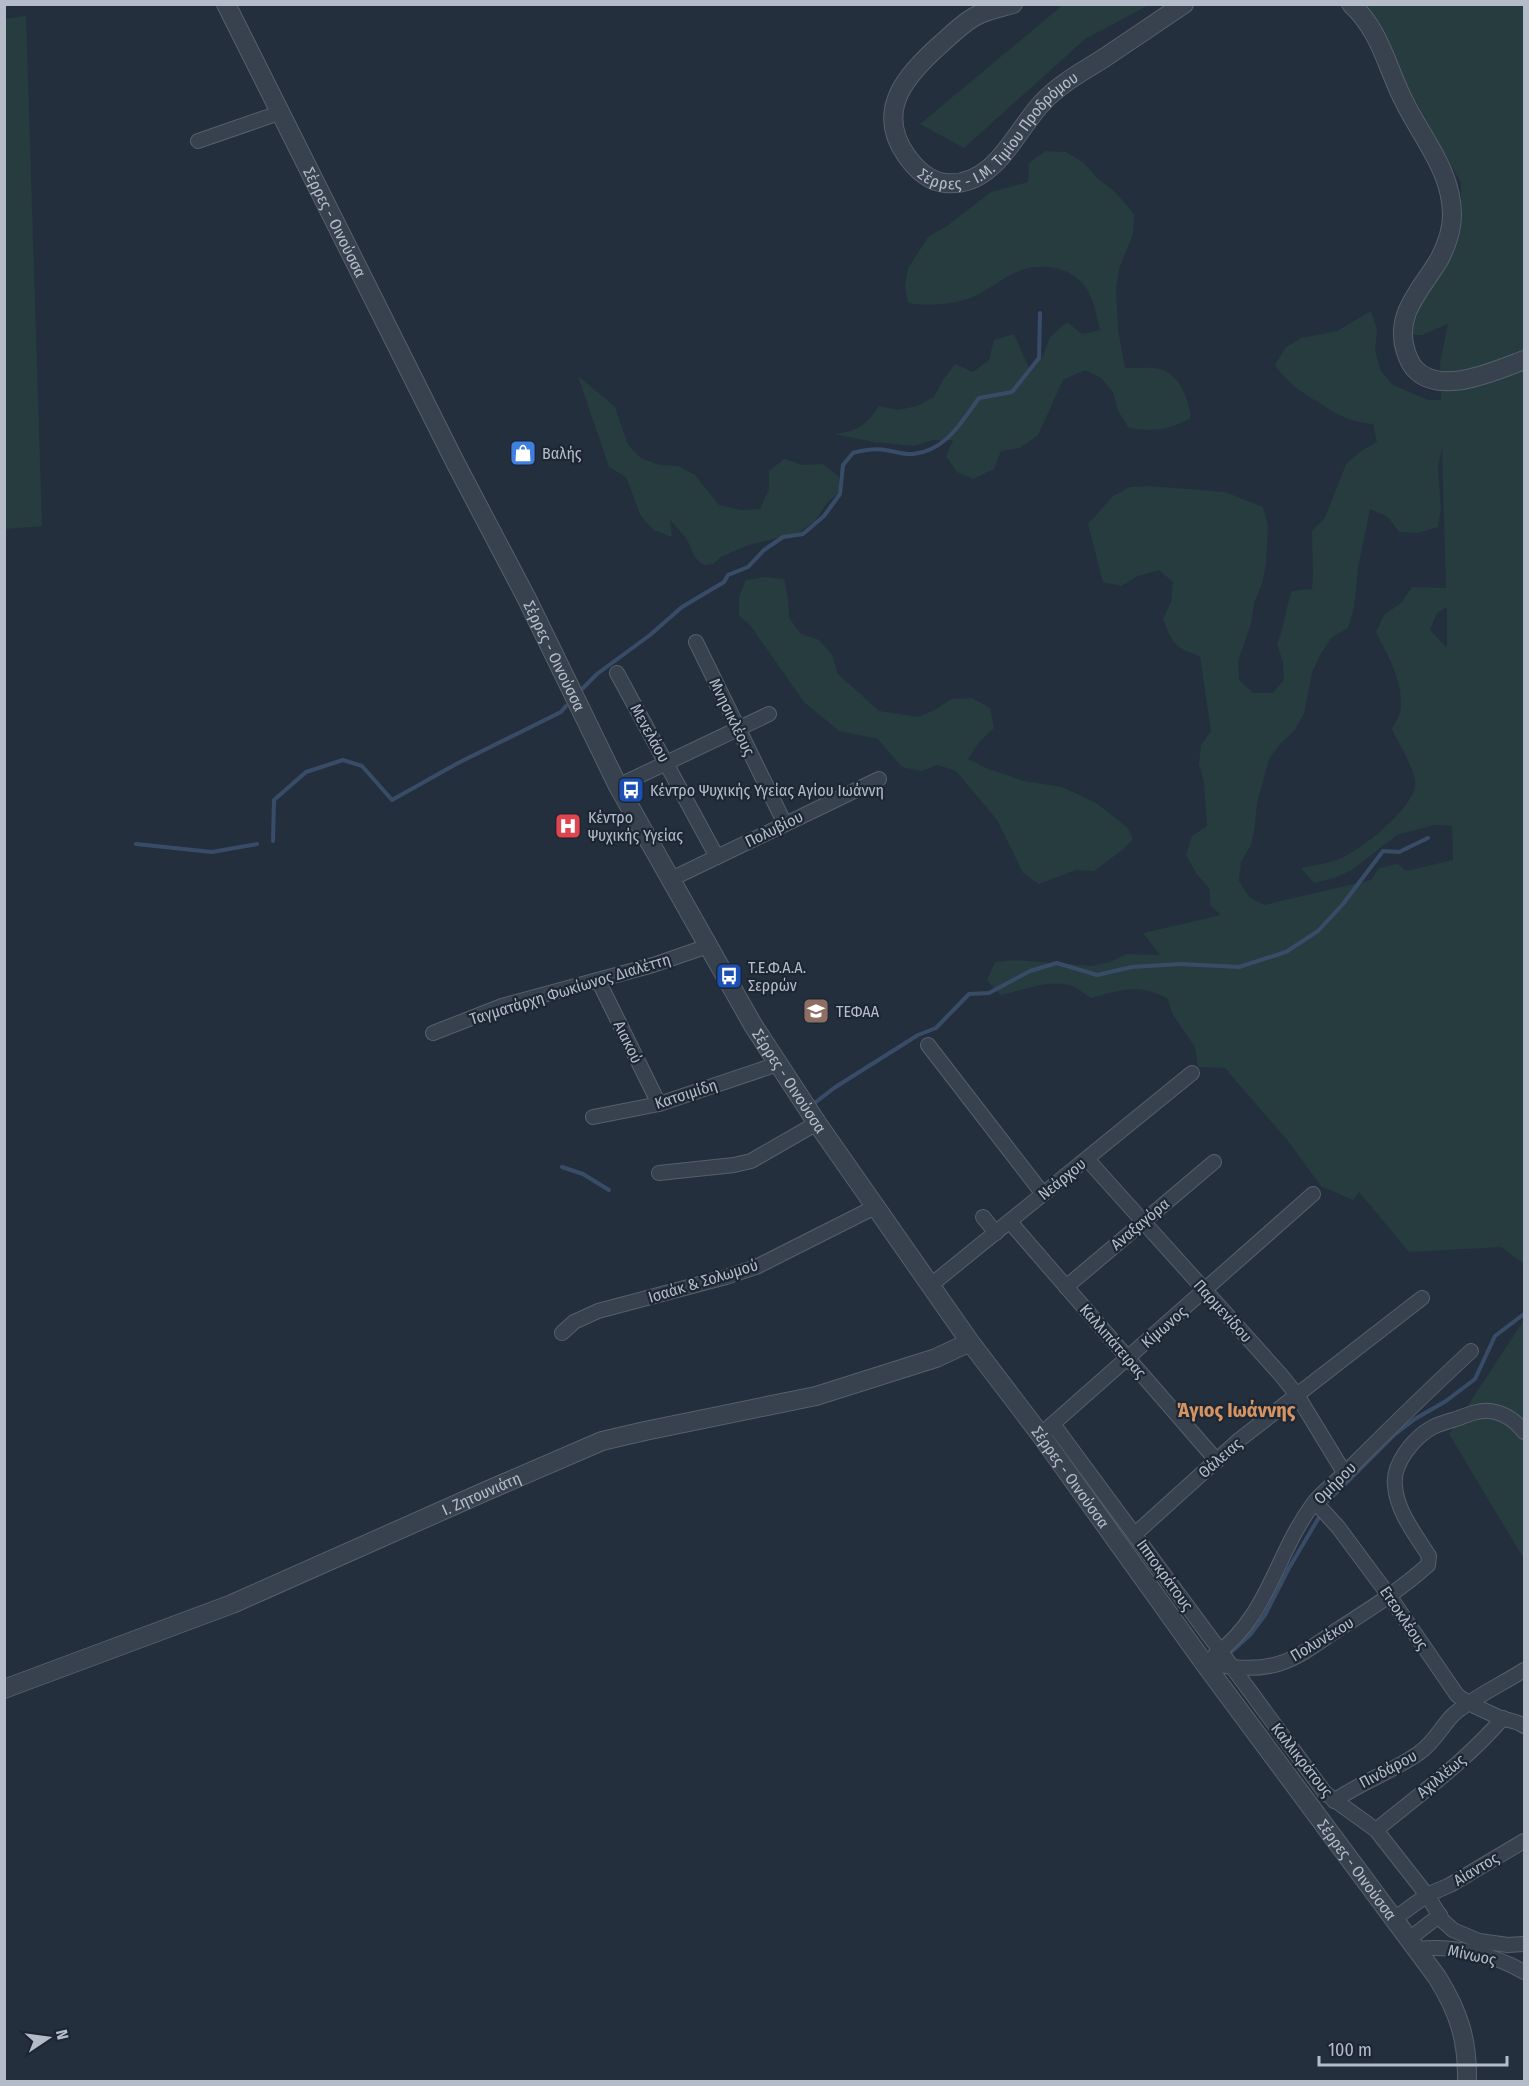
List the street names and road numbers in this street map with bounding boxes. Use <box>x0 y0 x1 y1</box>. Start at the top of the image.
street label: Σέρρες - Ι.Μ. Τιμίου Προδρόμου <box>914 67 1081 193</box>
street label: Σέρρες - Οινούσσα <box>300 164 371 280</box>
street label: Σέρρες - Οινούσσα <box>520 597 590 714</box>
street label: Μνησικλέους <box>705 675 759 759</box>
street label: Μενελάου <box>626 700 674 766</box>
street label: Πολυβίου <box>742 807 806 851</box>
street label: Ταγματάρχη Φωκίωνος Διαλέττη <box>467 949 673 1029</box>
street label: Αιακού <box>610 1018 646 1066</box>
street label: Σέρρες - Οινούσσα <box>749 1025 830 1137</box>
street label: Κατσιμίδη <box>652 1075 720 1113</box>
street label: Νεάρχου <box>1034 1154 1090 1204</box>
street label: Αναξαγόρα <box>1107 1194 1173 1254</box>
street label: Ισαάκ & Σολωμού <box>646 1255 760 1307</box>
street label: Παρμενίδου <box>1190 1276 1256 1346</box>
street label: Καλλιπάτειρας <box>1076 1300 1151 1382</box>
street label: Κίμωνος <box>1137 1302 1191 1352</box>
street label: Σέρρες - Οινούσσα <box>1028 1422 1114 1532</box>
street label: Θάλειας <box>1194 1434 1246 1482</box>
street label: Ομήρου <box>1310 1458 1360 1508</box>
street label: Ι. Ζητουνιάτη <box>439 1468 524 1519</box>
street label: Ιπποκράτους <box>1133 1536 1197 1615</box>
street label: Ετεοκλέους <box>1376 1583 1432 1654</box>
street label: Πολυνέκου <box>1287 1613 1357 1665</box>
street label: Καλλικράτους <box>1267 1719 1337 1801</box>
street label: Πινδάρου <box>1356 1746 1420 1792</box>
street label: Αχιλλέως <box>1413 1750 1469 1802</box>
street label: Σέρρες - Οινούσσα <box>1314 1816 1401 1924</box>
street label: Αίαντος <box>1450 1848 1502 1890</box>
street label: Μίνωος <box>1446 1941 1498 1969</box>

